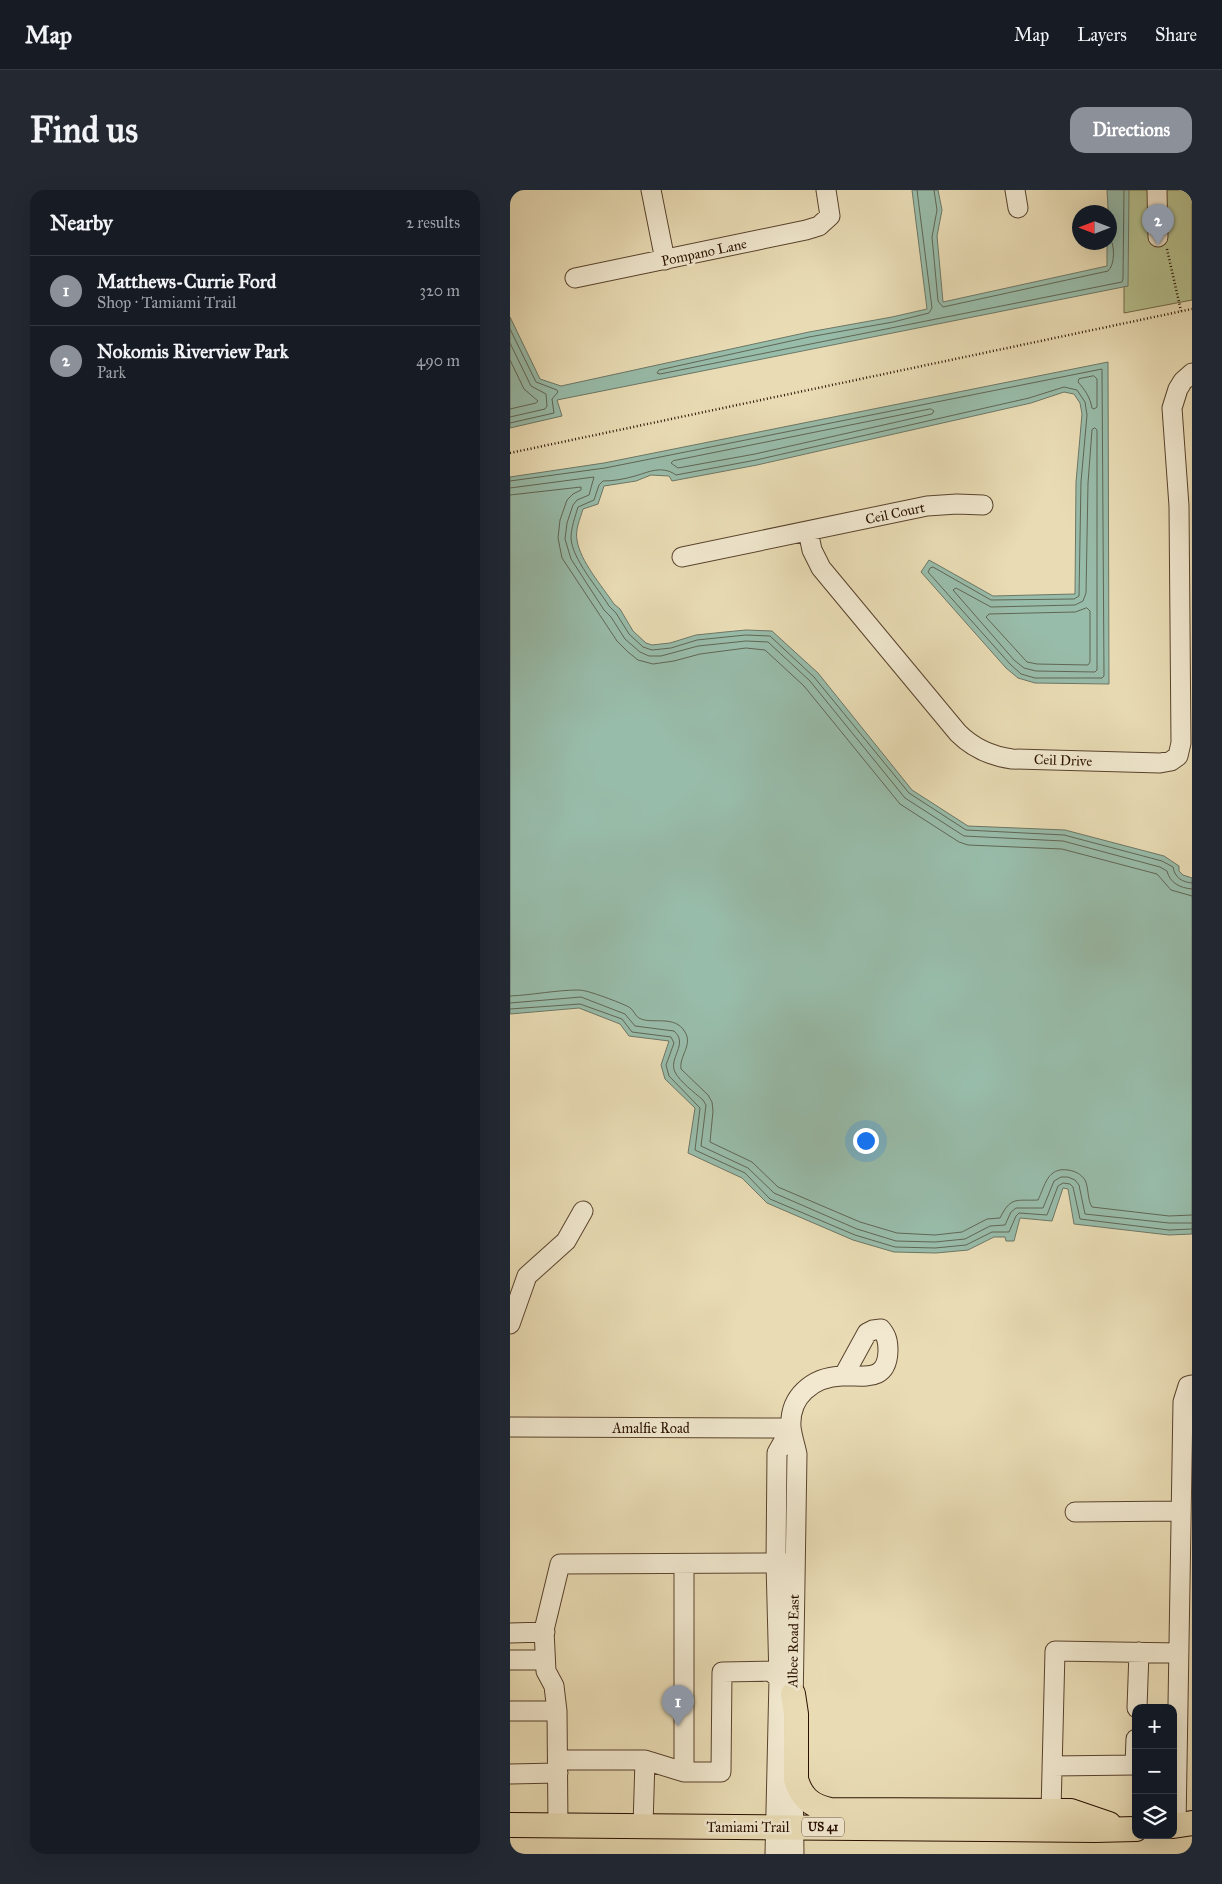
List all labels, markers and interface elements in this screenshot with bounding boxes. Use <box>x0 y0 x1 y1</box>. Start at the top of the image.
text: Map <box>25 20 72 50</box>
text: Map <box>1014 24 1049 46</box>
text: Layers <box>1077 24 1127 46</box>
text: Share <box>1155 24 1197 46</box>
button: Directions <box>1070 107 1192 153</box>
text: Find us <box>30 109 138 152</box>
pin: 2 <box>1142 204 1174 245</box>
north arrow <box>1072 205 1117 250</box>
text: Nearby <box>50 210 113 236</box>
text: 2 results <box>406 213 460 232</box>
street label: Pompano Lane <box>660 235 749 270</box>
text: Matthews-Currie Ford <box>97 270 276 293</box>
text: 1 <box>63 281 69 300</box>
text: 320 m <box>420 281 460 300</box>
text: Shop · Tamiami Trail <box>97 293 236 312</box>
text: Nokomis Riverview Park <box>97 340 289 363</box>
text: 2 <box>62 351 70 370</box>
text: 490 m <box>416 351 460 370</box>
text: Park <box>97 363 126 382</box>
street label: Ceil Court <box>864 499 926 528</box>
street label: Ceil Drive <box>1034 751 1093 770</box>
your location <box>853 1128 879 1154</box>
street label: Amalfie Road <box>611 1420 690 1437</box>
street label: Albee Road East <box>784 1594 803 1689</box>
pin: 1 <box>662 1685 694 1726</box>
map controls <box>1132 1704 1177 1839</box>
button: + <box>1132 1704 1177 1749</box>
button: − <box>1132 1749 1177 1794</box>
button: layers <box>1132 1794 1177 1839</box>
road number: US 41 <box>802 1818 844 1836</box>
street label: Tamiami Trail <box>707 1819 790 1836</box>

